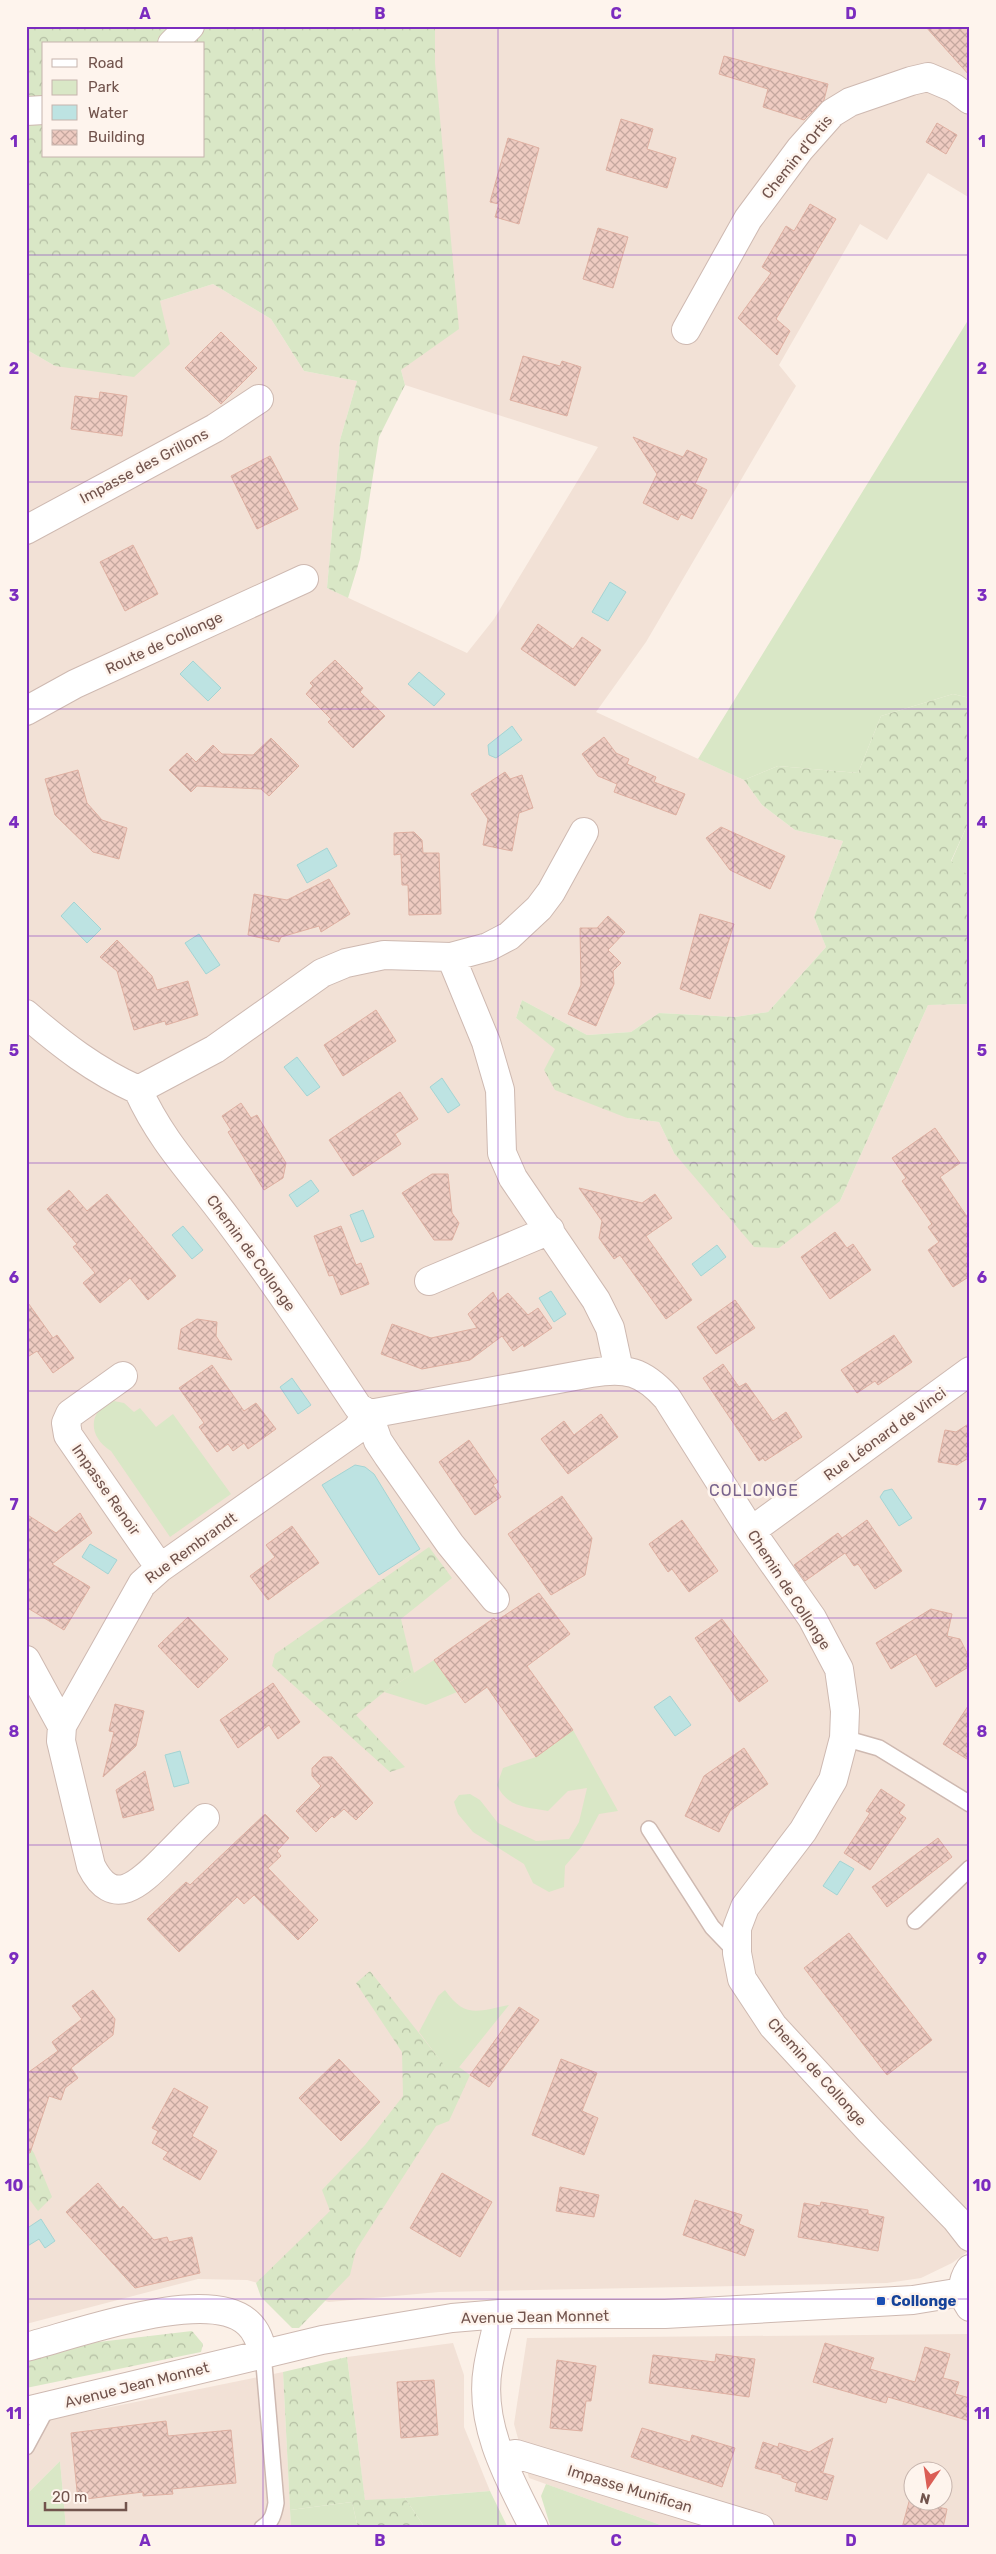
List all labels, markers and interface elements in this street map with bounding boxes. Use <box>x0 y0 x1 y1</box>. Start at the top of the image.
text: A <box>139 4 151 23</box>
text: B <box>374 4 386 23</box>
text: C <box>610 4 622 23</box>
text: D <box>845 4 857 23</box>
legend <box>42 42 205 158</box>
text: Road <box>88 54 124 72</box>
text: Park <box>88 78 119 96</box>
text: Water <box>88 104 128 122</box>
street label: Chemin d'Ortis <box>758 111 836 202</box>
text: Building <box>88 128 145 146</box>
text: 1 <box>10 132 18 151</box>
text: 1 <box>978 132 986 151</box>
text: 2 <box>9 359 19 378</box>
text: 2 <box>977 359 987 378</box>
street label: Impasse des Grillons <box>77 424 212 507</box>
text: 3 <box>9 586 19 605</box>
text: 3 <box>977 586 987 605</box>
street label: Route de Collonge <box>103 608 225 678</box>
text: 4 <box>9 813 20 832</box>
text: 4 <box>977 813 988 832</box>
text: 5 <box>9 1041 19 1060</box>
text: 5 <box>977 1041 987 1060</box>
street label: Chemin de Collonge <box>203 1191 299 1315</box>
text: 6 <box>9 1268 19 1287</box>
text: 6 <box>977 1268 987 1287</box>
street label: Rue Léonard de Vinci <box>820 1384 950 1484</box>
street label: Impasse Renoir <box>68 1441 144 1539</box>
district label: COLLONGE <box>709 1481 799 1500</box>
text: 7 <box>9 1495 19 1514</box>
text: 7 <box>977 1495 987 1514</box>
street label: Rue Rembrandt <box>142 1509 241 1587</box>
street label: Chemin de Collonge <box>744 1527 834 1653</box>
text: 8 <box>9 1722 20 1741</box>
text: 8 <box>977 1722 988 1741</box>
text: 9 <box>9 1949 19 1968</box>
text: 9 <box>977 1949 987 1968</box>
street label: Chemin de Collonge <box>764 2014 870 2130</box>
text: 10 <box>5 2176 24 2195</box>
text: 10 <box>973 2176 992 2195</box>
place label: Collonge <box>891 2292 957 2310</box>
marker: Collonge <box>875 2295 887 2307</box>
street label: Avenue Jean Monnet <box>461 2307 609 2327</box>
street label: Avenue Jean Monnet <box>63 2358 211 2412</box>
text: 11 <box>6 2404 22 2423</box>
text: 11 <box>974 2404 990 2423</box>
street label: Impasse Munifican <box>565 2461 695 2517</box>
north arrow <box>904 2462 954 2512</box>
scale bar <box>45 2479 126 2511</box>
text: 20 m <box>52 2488 87 2506</box>
text: N <box>918 2489 932 2508</box>
text: A <box>139 2531 151 2550</box>
text: B <box>374 2531 386 2550</box>
text: C <box>610 2531 622 2550</box>
text: D <box>845 2531 857 2550</box>

